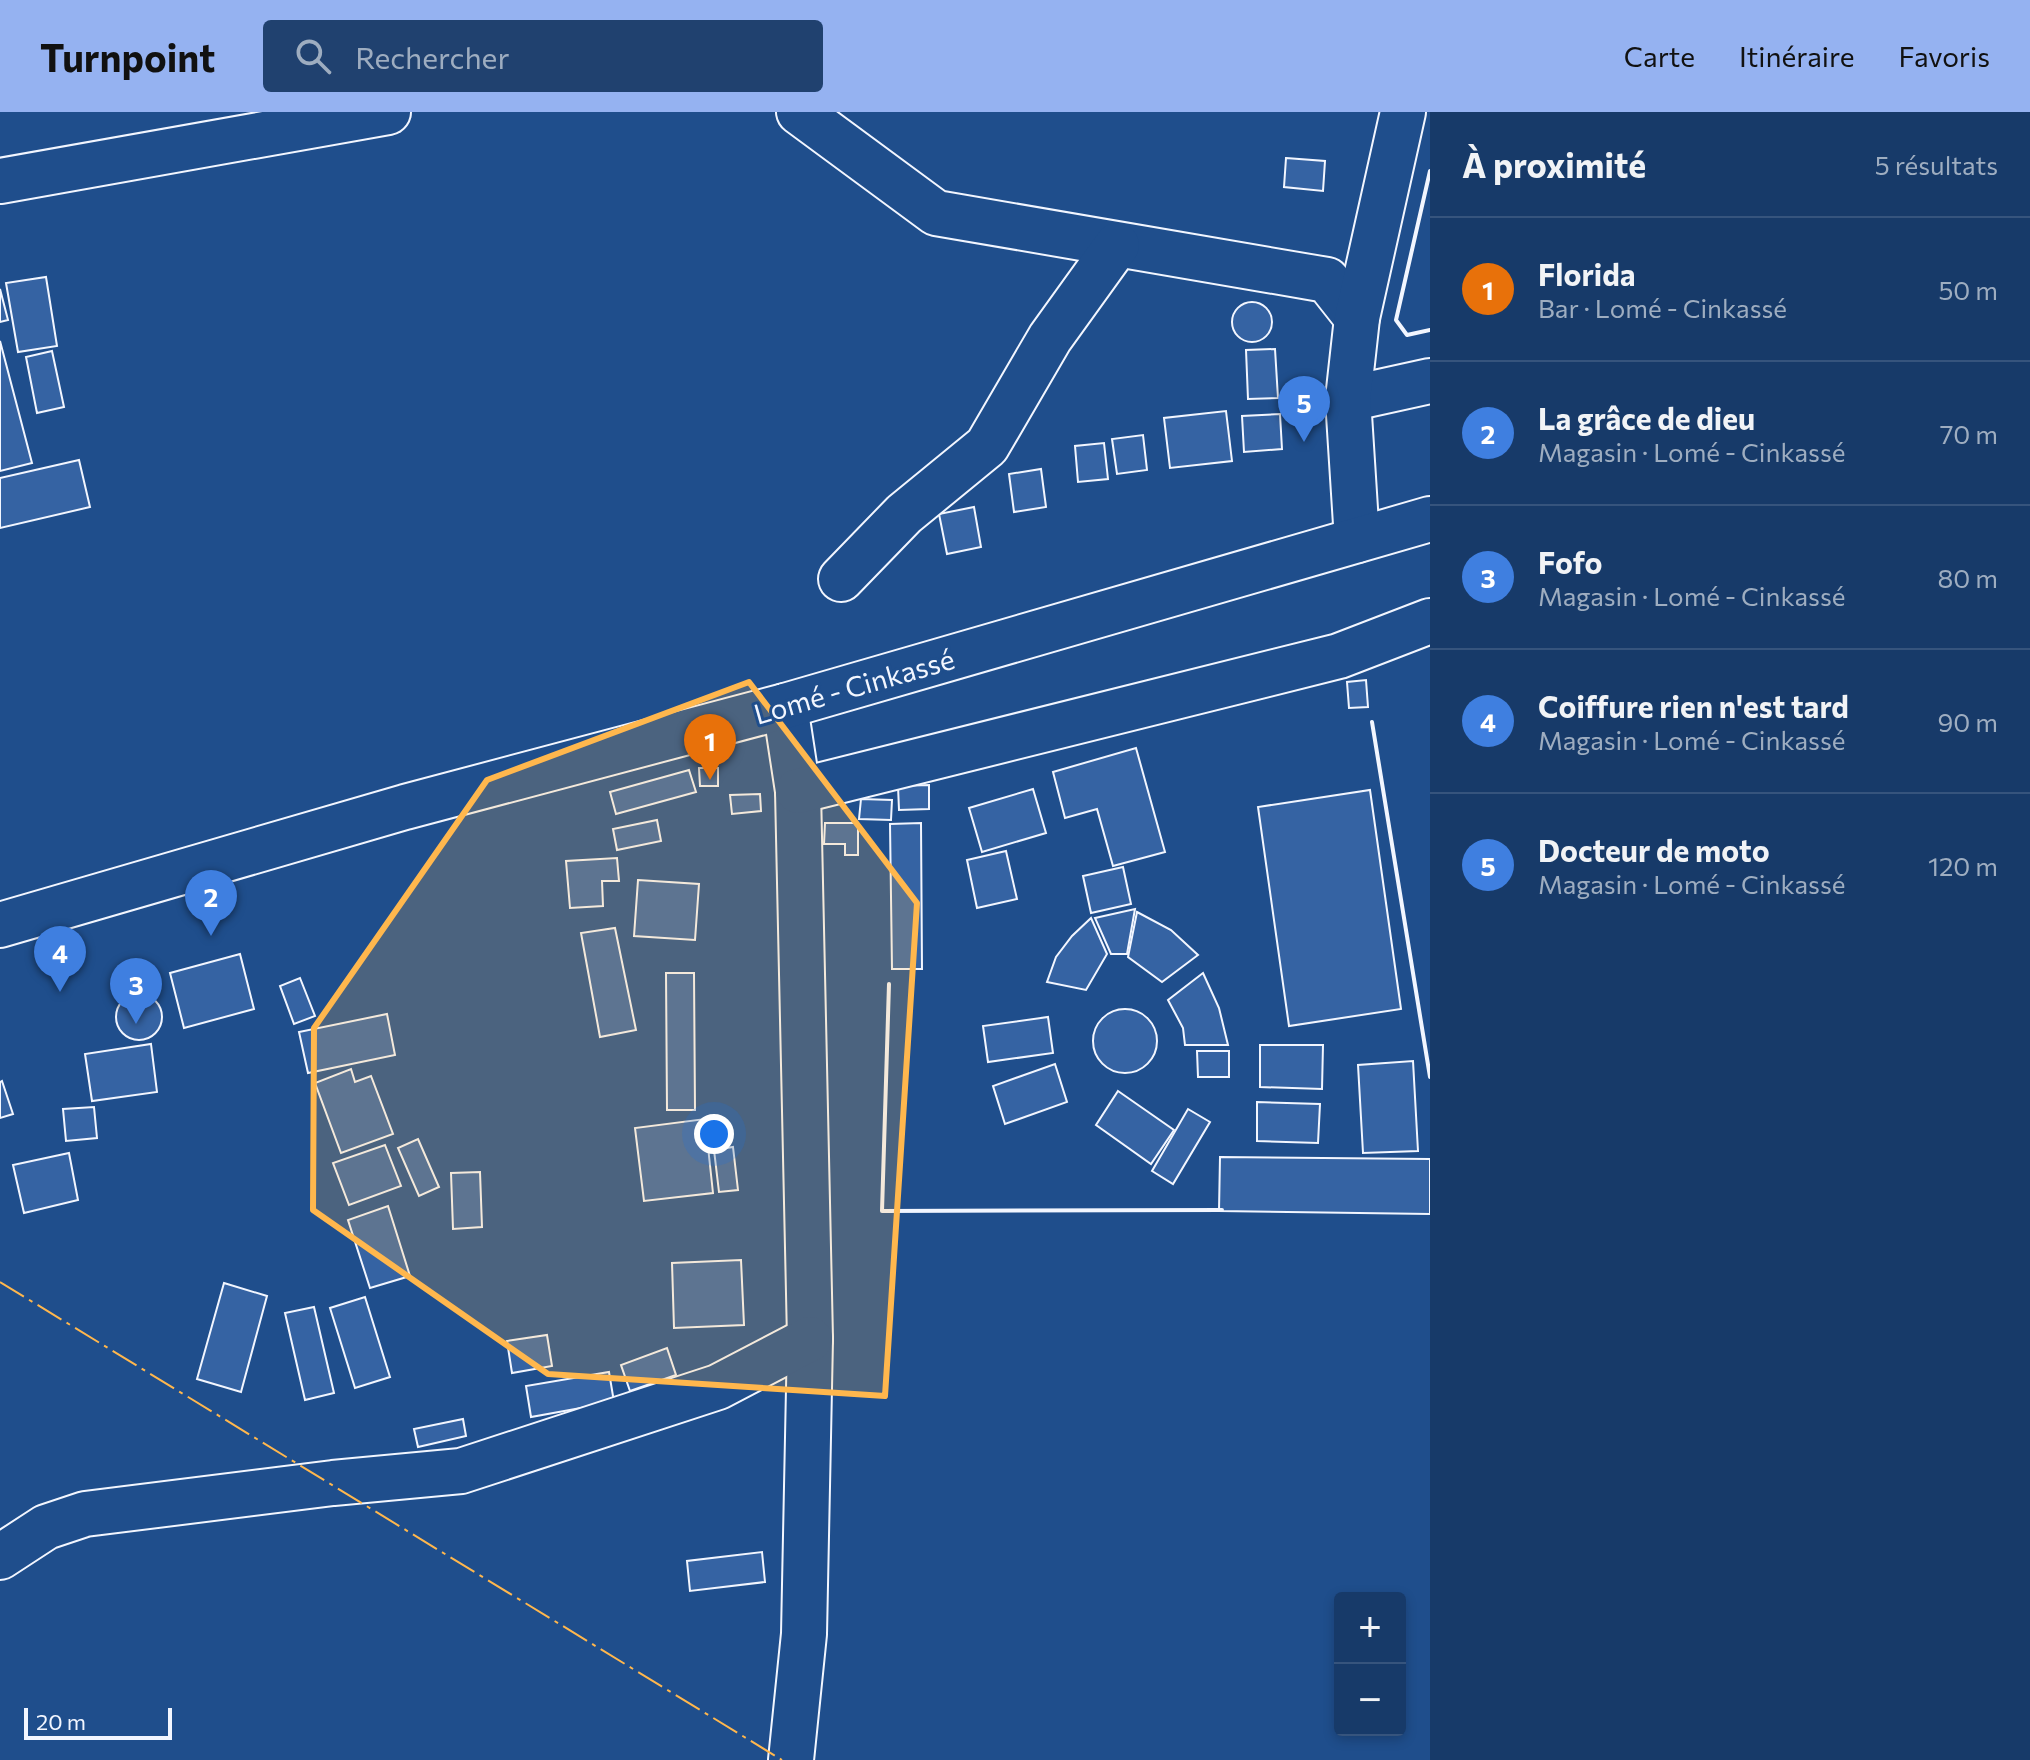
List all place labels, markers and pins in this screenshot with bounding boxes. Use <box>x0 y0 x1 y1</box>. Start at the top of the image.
pin: 5 <box>1278 376 1330 442</box>
pin: 1 <box>684 714 736 780</box>
pin: 2 <box>185 870 237 936</box>
pin: 4 <box>34 926 86 992</box>
pin: 3 <box>110 958 162 1024</box>

